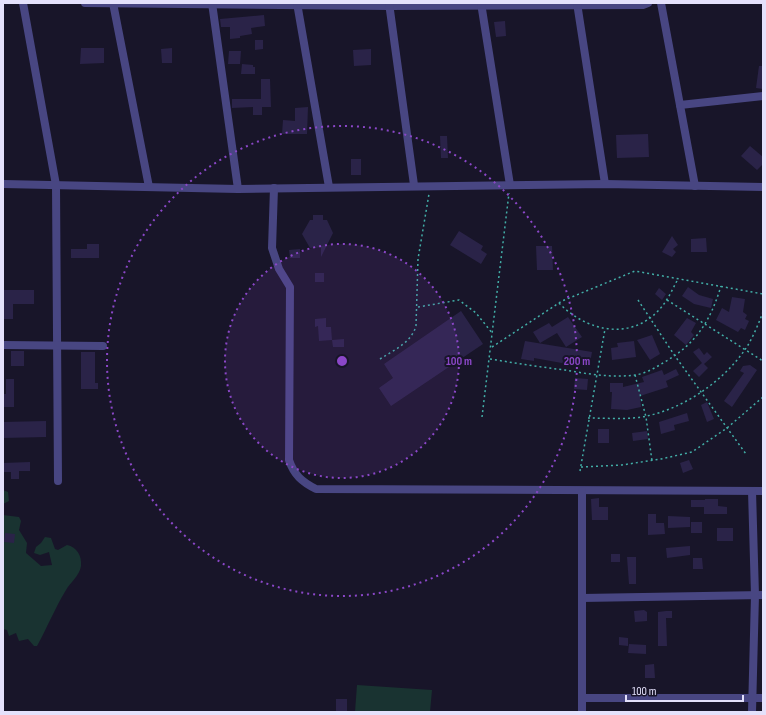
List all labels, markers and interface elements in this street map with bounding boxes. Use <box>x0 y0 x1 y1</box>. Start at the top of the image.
centre of rings <box>335 354 349 368</box>
text: 100 m <box>446 354 472 369</box>
text: 200 m <box>564 354 590 369</box>
scale bar <box>626 677 743 703</box>
text: 100 m <box>632 684 657 699</box>

